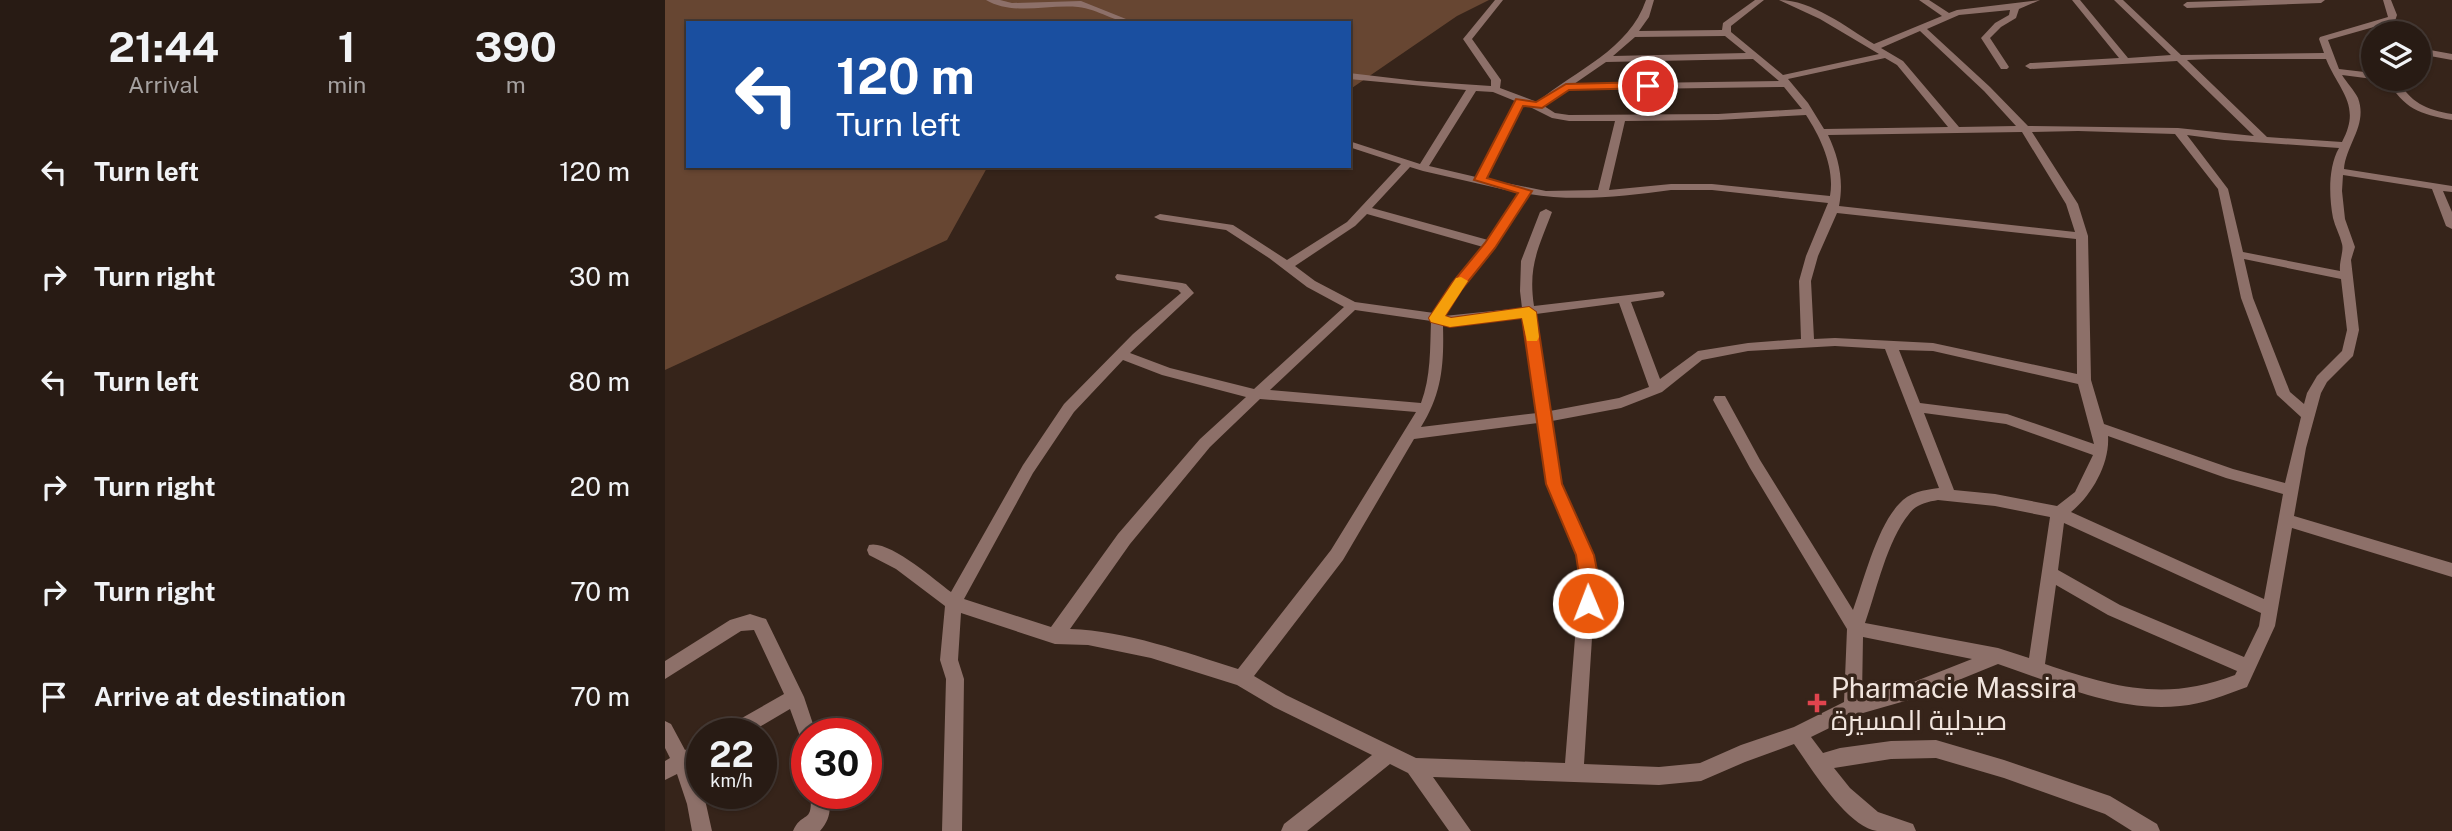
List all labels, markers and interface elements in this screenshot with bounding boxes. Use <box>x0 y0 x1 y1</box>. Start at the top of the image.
map controls <box>2361 21 2431 91</box>
button: layers <box>2361 21 2431 91</box>
text: 21:44 <box>108 22 219 71</box>
text: 1 <box>338 22 356 71</box>
text: 390 <box>474 22 557 71</box>
text: 120 m <box>836 47 975 105</box>
icon: left <box>721 49 812 140</box>
pin <box>1618 56 1678 116</box>
icon: arrive <box>1629 67 1667 105</box>
text: Arrival <box>128 71 199 98</box>
text: min <box>327 71 366 98</box>
text: m <box>506 71 526 98</box>
text: Turn left <box>836 106 961 143</box>
icon: left <box>35 153 73 191</box>
text: Turn left <box>94 156 199 187</box>
text: 120 m <box>559 156 630 187</box>
icon: right <box>35 258 73 296</box>
text: Turn right <box>94 261 216 292</box>
text: 30 m <box>569 261 630 292</box>
icon: left <box>35 363 73 401</box>
text: Turn left <box>94 366 199 397</box>
text: 80 m <box>569 366 630 397</box>
icon: right <box>35 468 73 506</box>
text: Turn right <box>94 471 216 502</box>
text: 20 m <box>570 471 630 502</box>
position arrow <box>1551 566 1625 640</box>
icon: right <box>35 573 73 611</box>
text: Turn right <box>94 576 216 607</box>
text: 70 m <box>570 576 630 607</box>
place label: Pharmacie Massira صيدلية المسيرة <box>1831 671 2077 736</box>
icon: arrive <box>35 678 73 716</box>
text: Arrive at destination <box>94 681 346 712</box>
text: 70 m <box>570 681 630 712</box>
marker: Pharmacie Massira صيدلية المسيرة <box>1809 695 1825 711</box>
speed limit sign: 30 <box>791 718 882 809</box>
text: 22 <box>709 734 754 775</box>
text: km/h <box>710 770 753 791</box>

